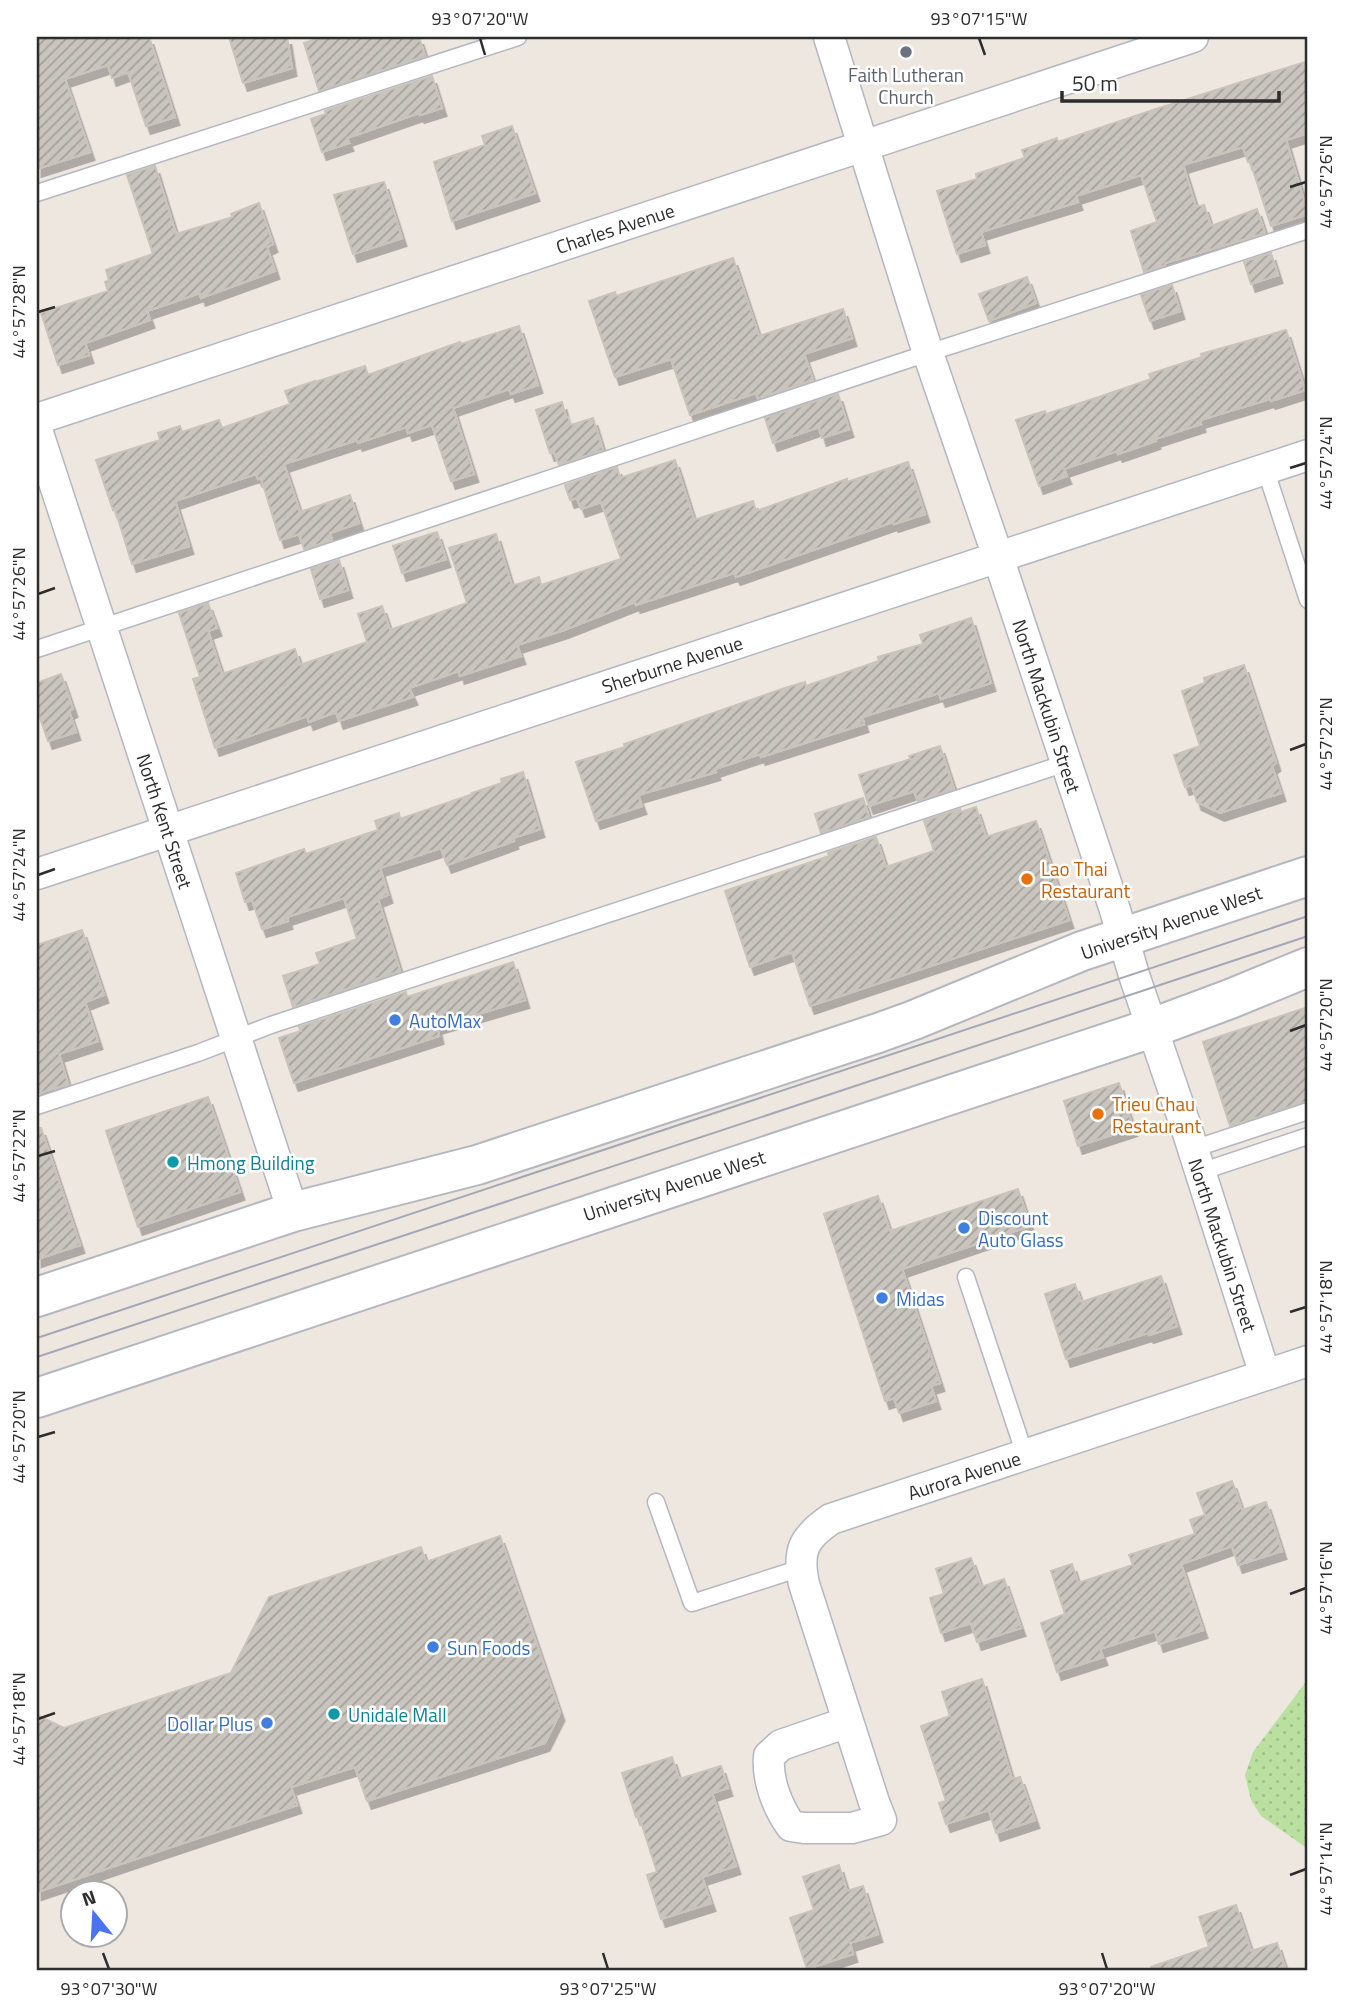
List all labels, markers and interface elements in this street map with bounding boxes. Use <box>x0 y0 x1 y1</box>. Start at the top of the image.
text: 93°07'20"W <box>432 5 529 32</box>
text: 93°07'15"W <box>931 5 1028 32</box>
marker: Faith Lutheran Church <box>898 44 914 60</box>
place label: Faith Lutheran Church <box>848 60 964 111</box>
scale bar <box>1062 60 1278 104</box>
text: 50 m <box>1072 67 1118 99</box>
text: 44°57'26"N <box>1312 135 1339 229</box>
street label: Charles Avenue <box>552 195 678 261</box>
text: 44°57'28"N <box>5 265 32 359</box>
text: 44°57'24"N <box>1312 416 1339 510</box>
text: 44°57'26"N <box>5 547 32 641</box>
street label: North Mackubin Street <box>1005 616 1089 797</box>
street label: Sherburne Avenue <box>598 628 746 700</box>
text: 44°57'22"N <box>1312 697 1339 791</box>
street label: North Kent Street <box>129 750 201 893</box>
text: 44°57'24"N <box>5 828 32 922</box>
place label: Lao Thai Restaurant <box>1041 854 1130 905</box>
marker: Lao Thai Restaurant <box>1019 871 1035 887</box>
street label: University Avenue West <box>1076 877 1266 967</box>
text: 44°57'20"N <box>1312 978 1339 1072</box>
place label: AutoMax <box>409 1006 481 1035</box>
marker: AutoMax <box>387 1012 403 1028</box>
place label: Trieu Chau Restaurant <box>1112 1089 1201 1140</box>
marker: Trieu Chau Restaurant <box>1090 1106 1106 1122</box>
text: 44°57'22"N <box>5 1109 32 1203</box>
street label: University Avenue West <box>579 1142 769 1228</box>
place label: Hmong Building <box>187 1148 315 1177</box>
marker: Hmong Building <box>165 1154 181 1170</box>
street label: North Mackubin Street <box>1181 1155 1265 1336</box>
place label: Discount Auto Glass <box>978 1203 1064 1254</box>
marker: Discount Auto Glass <box>956 1220 972 1236</box>
text: 44°57'18"N <box>1312 1260 1339 1354</box>
place label: Midas <box>896 1284 945 1313</box>
marker: Midas <box>874 1290 890 1306</box>
text: 44°57'20"N <box>5 1390 32 1484</box>
street label: Aurora Avenue <box>904 1443 1024 1507</box>
text: 44°57'16"N <box>1312 1541 1339 1635</box>
place label: Sun Foods <box>447 1633 531 1662</box>
marker: Sun Foods <box>425 1639 441 1655</box>
text: 44°57'18"N <box>5 1672 32 1766</box>
place label: Unidale Mall <box>348 1700 447 1729</box>
marker: Unidale Mall <box>326 1706 342 1722</box>
place label: Dollar Plus <box>167 1709 253 1738</box>
marker: Dollar Plus <box>259 1715 275 1731</box>
text: 44°57'14"N <box>1312 1822 1339 1916</box>
north arrow <box>60 1878 130 1948</box>
text: N <box>78 1882 99 1913</box>
text: 93°07'30"W <box>61 1975 158 2002</box>
text: 93°07'25"W <box>560 1975 657 2002</box>
text: 93°07'20"W <box>1059 1975 1156 2002</box>

